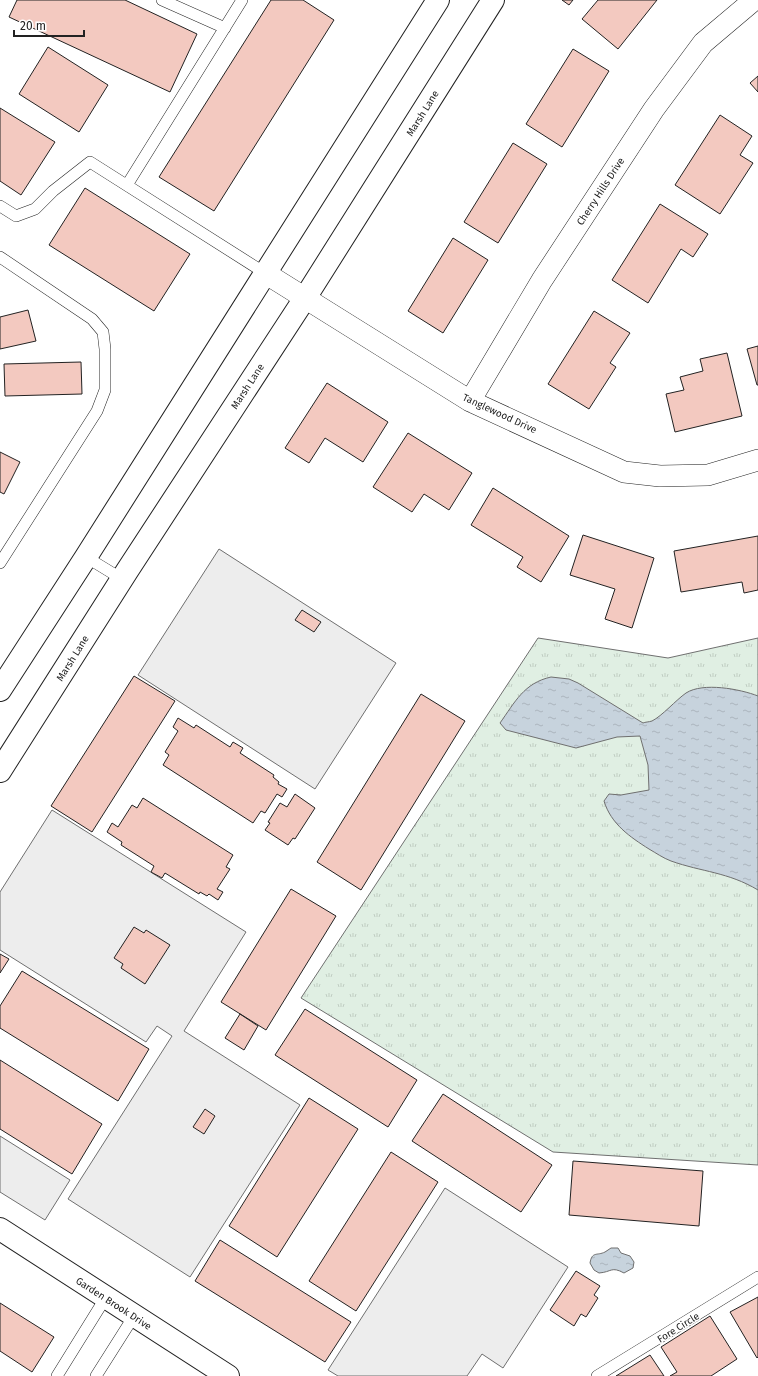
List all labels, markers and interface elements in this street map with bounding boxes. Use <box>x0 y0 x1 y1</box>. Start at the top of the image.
scale bar <box>14 12 84 38</box>
text: 20 m <box>20 19 46 33</box>
street label: Marsh Lane <box>404 88 442 139</box>
street label: Cherry Hills Drive <box>574 155 627 228</box>
street label: Marsh Lane <box>229 362 267 412</box>
street label: Tanglewood Drive <box>461 391 539 436</box>
street label: Marsh Lane <box>54 633 92 684</box>
street label: Garden Brook Drive <box>73 1275 154 1333</box>
street label: Fore Circle <box>655 1310 702 1345</box>

